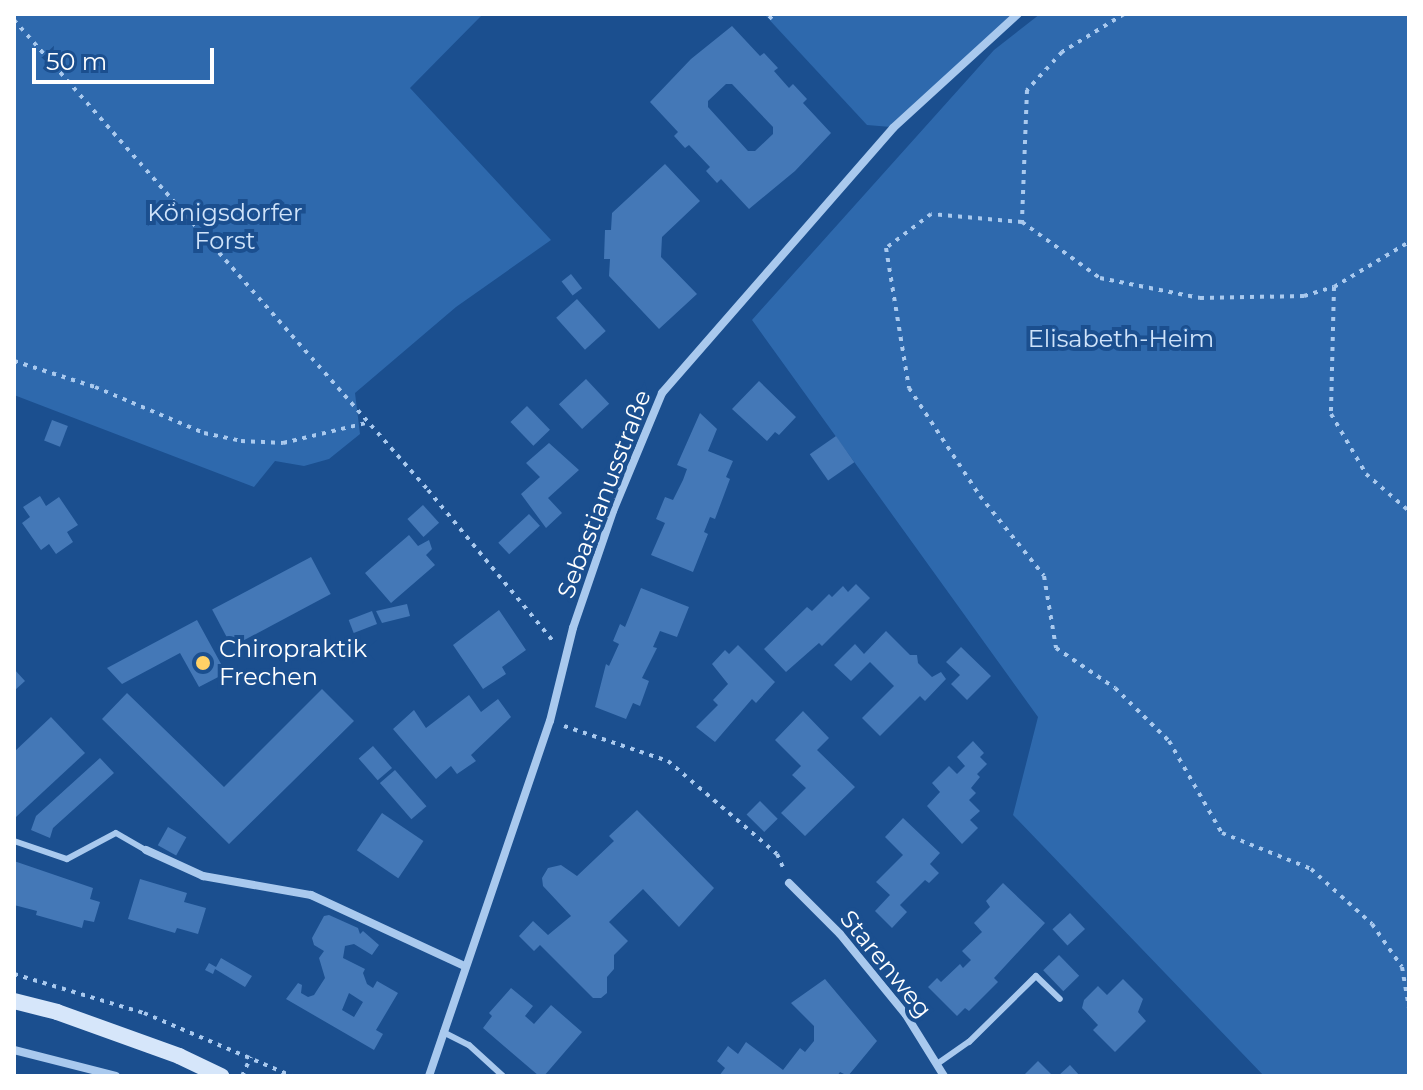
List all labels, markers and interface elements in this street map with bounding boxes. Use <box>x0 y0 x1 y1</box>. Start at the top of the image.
scale bar <box>36 32 218 82</box>
text: 50 m <box>46 47 107 76</box>
park label: Königsdorfer Forst <box>147 199 303 255</box>
park label: Elisabeth-Heim <box>1028 325 1214 353</box>
street label: Sebastianusstraße <box>551 386 657 602</box>
place label: Chiropraktik Frechen <box>219 635 367 691</box>
marker: Chiropraktik Frechen <box>194 654 212 672</box>
street label: Starenweg <box>834 905 938 1023</box>

